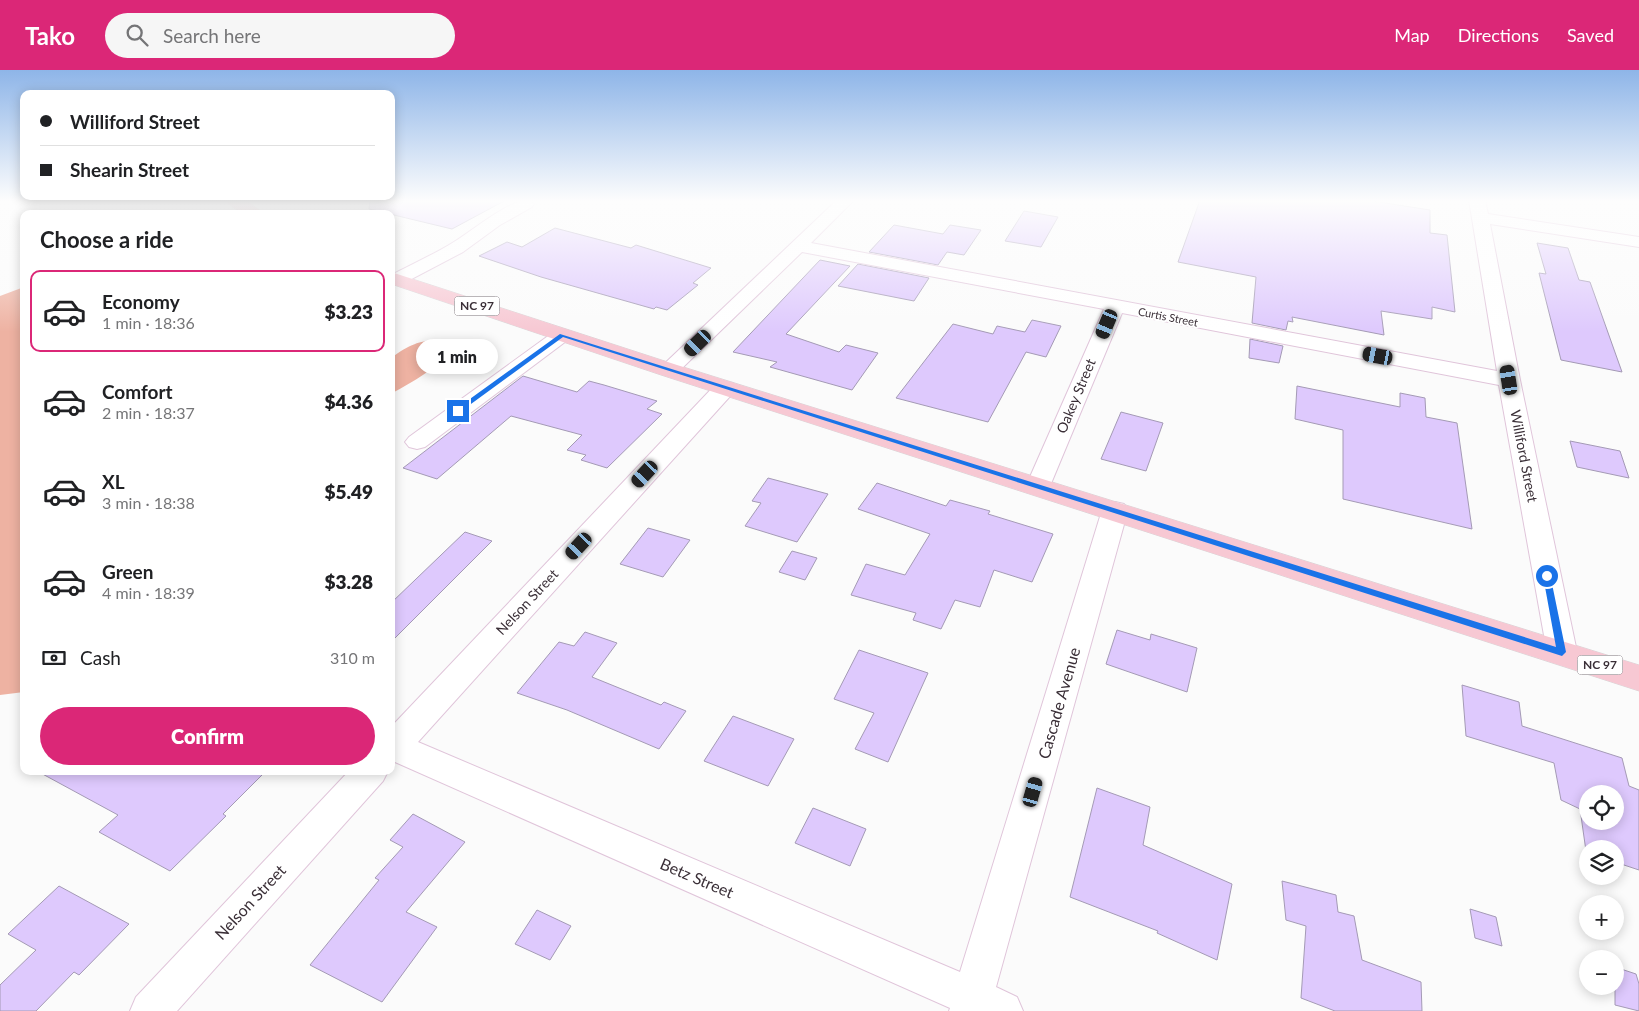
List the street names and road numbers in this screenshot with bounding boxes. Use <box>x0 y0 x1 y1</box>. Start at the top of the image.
road number: NC 97 <box>454 297 500 316</box>
street label: Curtis Street <box>1137 304 1199 329</box>
street label: Oakey Street <box>1052 356 1099 436</box>
street label: Williford Street <box>1507 408 1542 503</box>
street label: Nelson Street <box>492 565 561 638</box>
street label: Cascade Avenue <box>1034 645 1084 761</box>
road number: NC 97 <box>1578 656 1622 674</box>
street label: Betz Street <box>658 854 737 902</box>
street label: Nelson Street <box>210 860 289 943</box>

